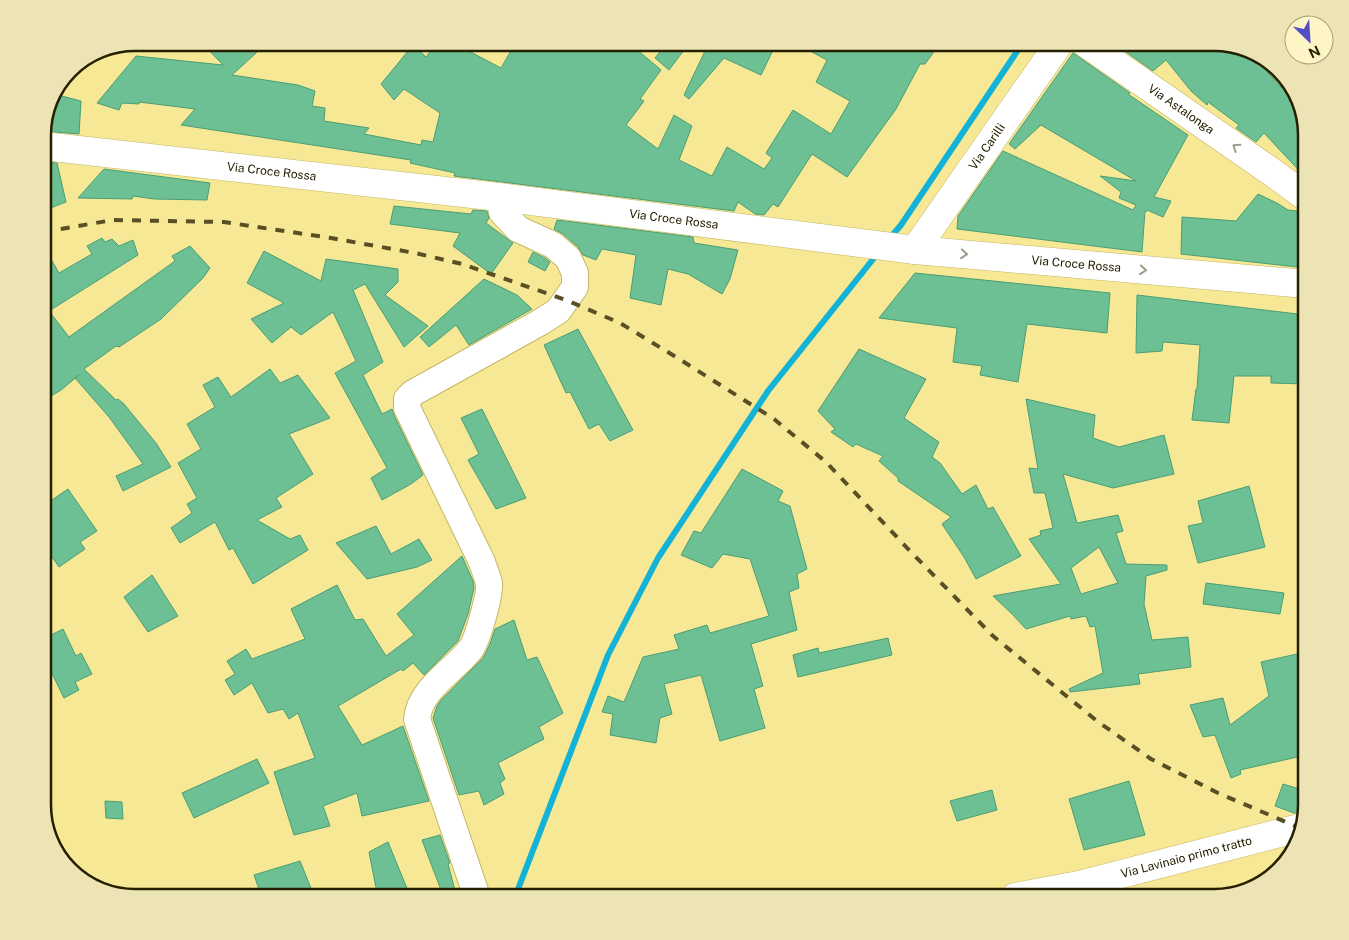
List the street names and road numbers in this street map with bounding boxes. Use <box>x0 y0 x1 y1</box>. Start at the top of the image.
street label: Via Astalonga <box>1145 81 1217 137</box>
street label: Via Carilli <box>966 121 1008 172</box>
street label: Via Croce Rossa <box>226 160 317 184</box>
street label: Via Croce Rossa <box>628 207 719 232</box>
street label: Via Croce Rossa <box>1031 253 1122 275</box>
street label: Via Lavinaio primo tratto <box>1119 833 1254 881</box>

